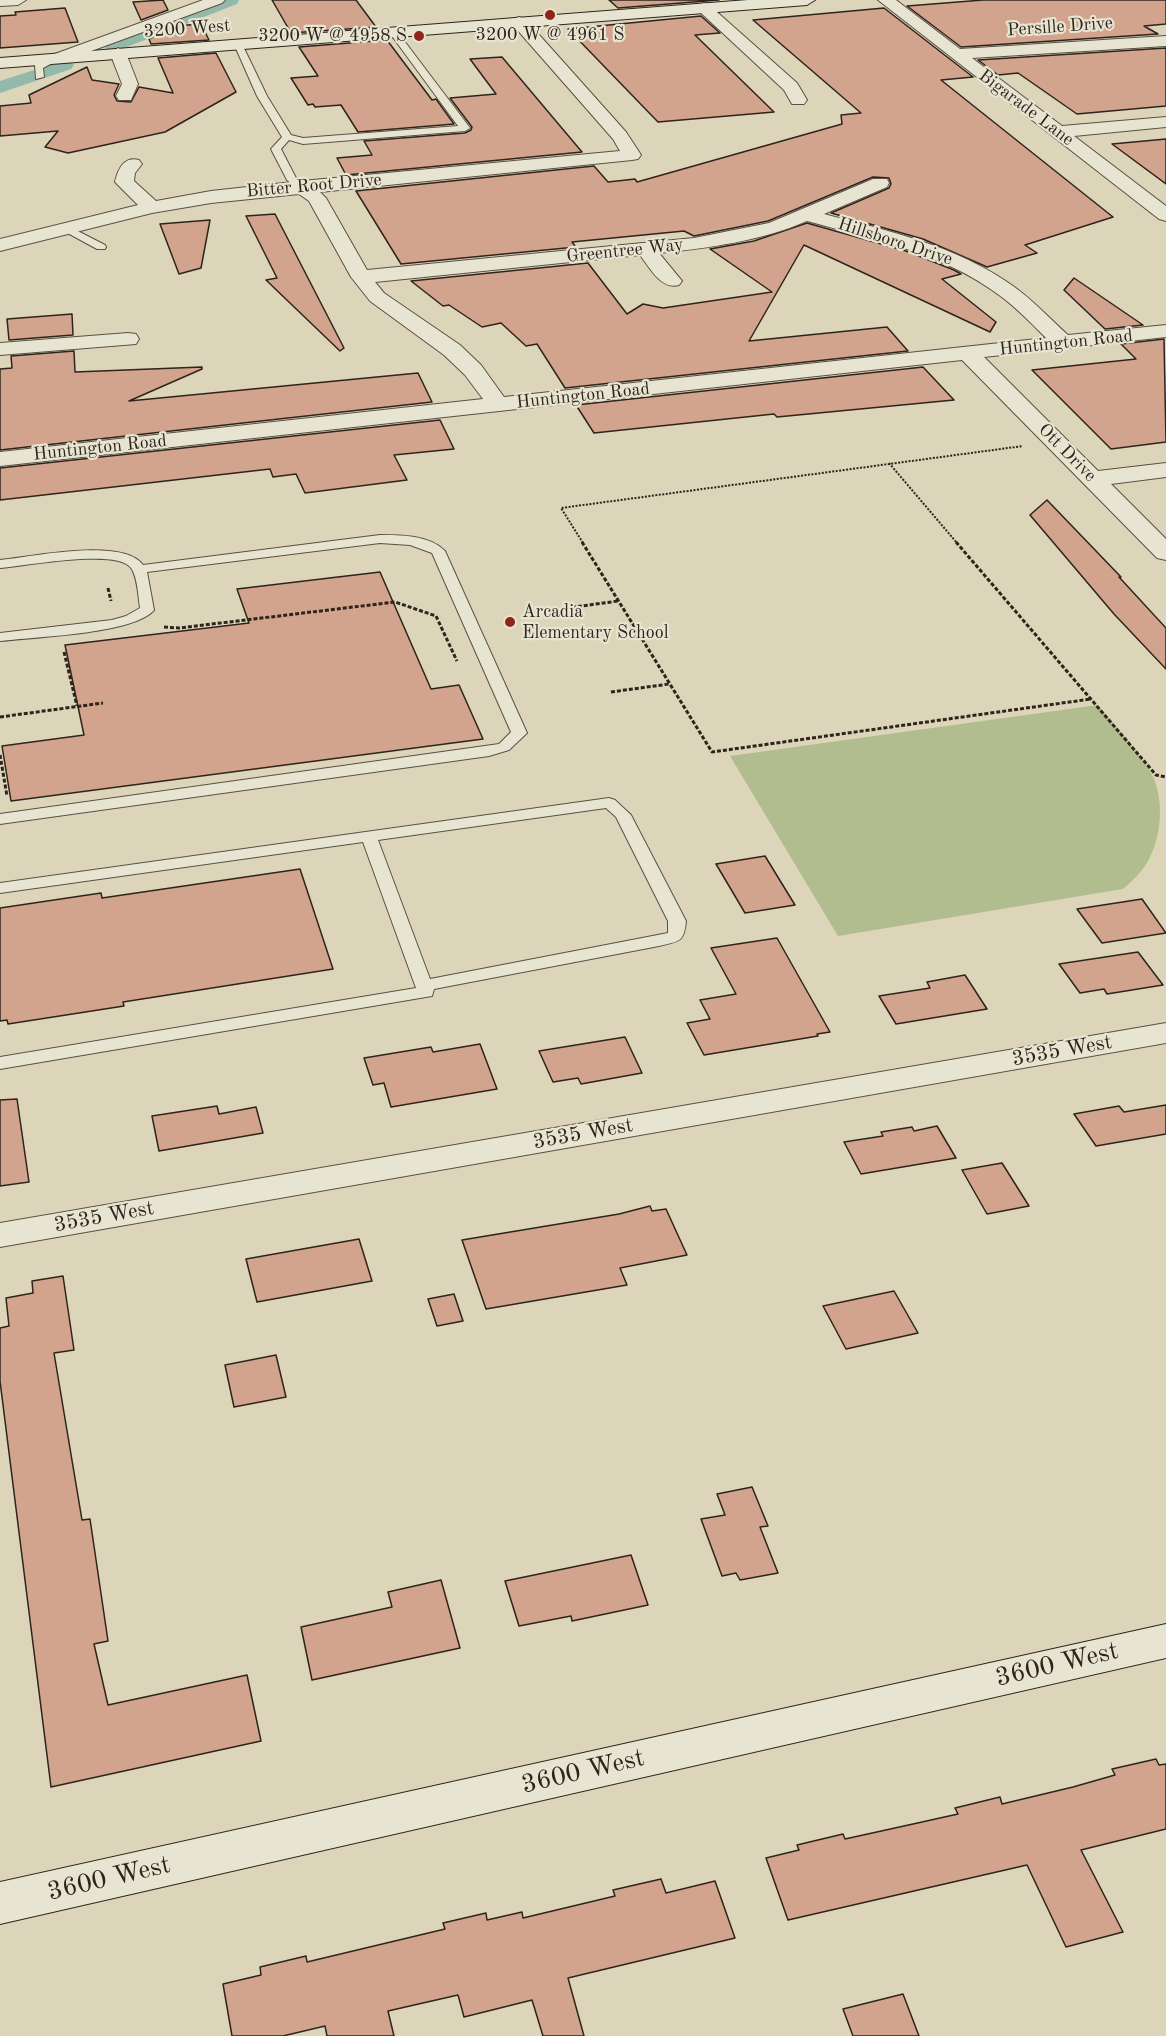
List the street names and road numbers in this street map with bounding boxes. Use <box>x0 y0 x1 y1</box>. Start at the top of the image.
street label: Persille Drive <box>1006 13 1114 41</box>
street label: 3200 West <box>143 15 231 43</box>
street label: Bigarade Lane <box>974 65 1078 151</box>
street label: Bitter Root Drive <box>245 169 383 203</box>
street label: Hillsboro Drive <box>835 213 955 271</box>
street label: Greentree Way <box>565 234 685 268</box>
street label: Huntington Road <box>998 325 1134 361</box>
street label: Huntington Road <box>515 378 651 414</box>
street label: Ott Drive <box>1033 419 1101 487</box>
street label: Huntington Road <box>32 430 168 466</box>
street label: 3535 West <box>1010 1030 1114 1072</box>
street label: 3535 West <box>531 1113 635 1155</box>
street label: 3535 West <box>52 1196 156 1238</box>
street label: 3600 West <box>992 1636 1122 1694</box>
street label: 3600 West <box>518 1743 648 1801</box>
street label: 3600 West <box>44 1850 174 1908</box>

